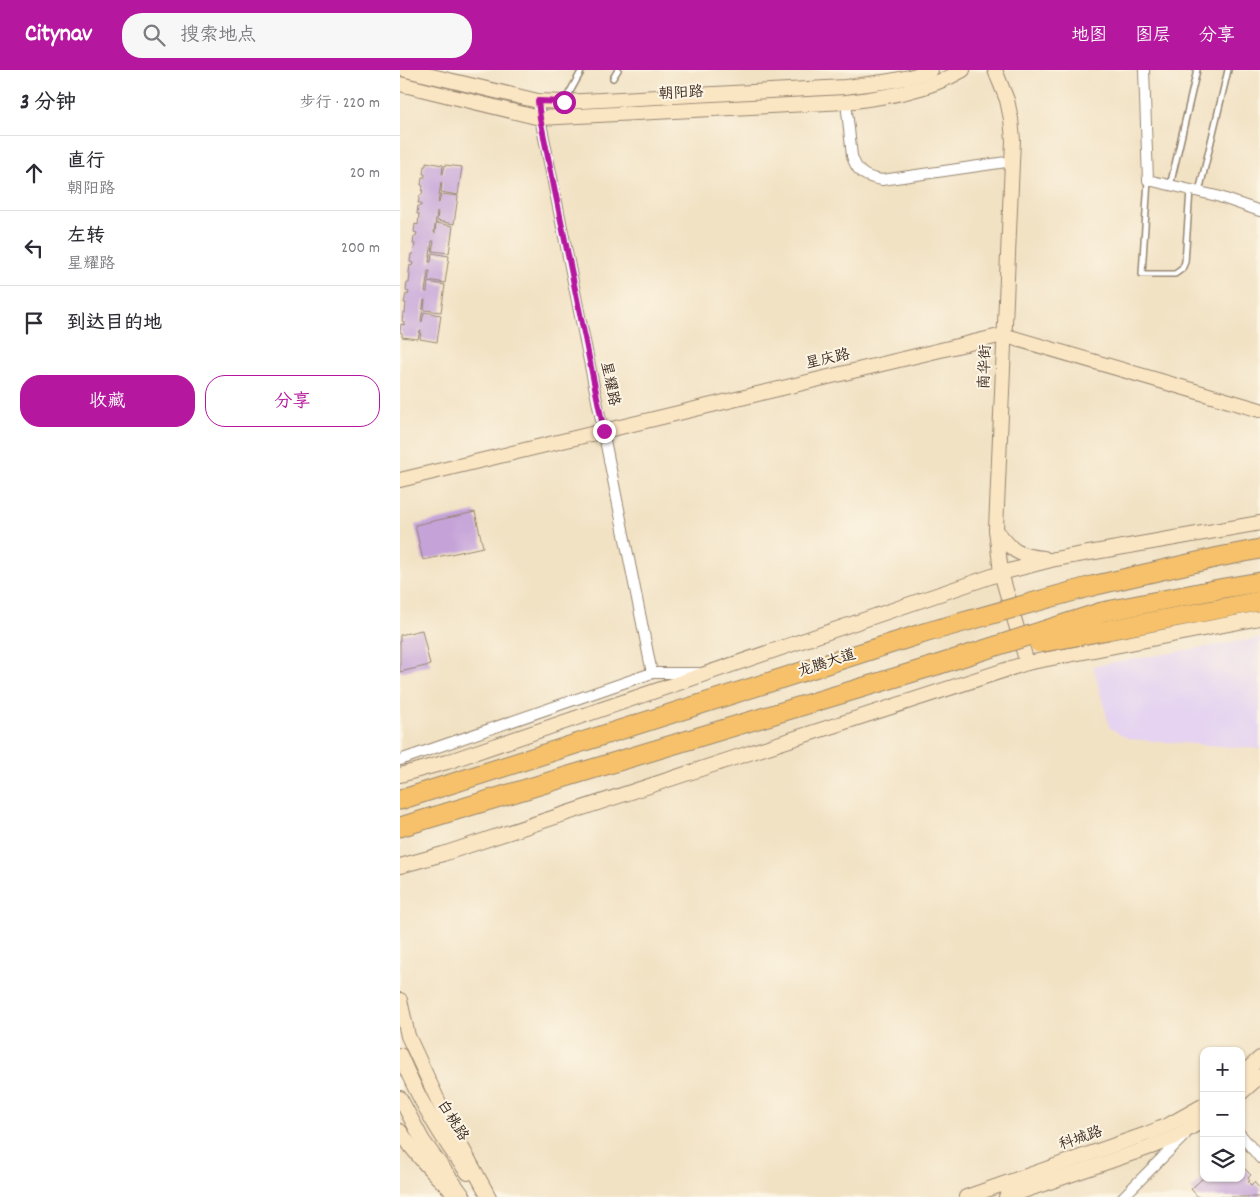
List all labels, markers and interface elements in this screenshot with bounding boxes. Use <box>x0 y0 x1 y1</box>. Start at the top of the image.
search box <box>122 13 472 58</box>
text: Citynav <box>25 18 92 52</box>
icon: search <box>140 21 168 49</box>
text: 搜索地点 <box>180 23 256 50</box>
text: 地图 <box>1071 24 1107 49</box>
text: 图层 <box>1135 24 1171 49</box>
text: 分享 <box>1199 24 1235 49</box>
street label: 朝阳路 <box>658 82 704 106</box>
text: 3 分钟 <box>20 89 76 119</box>
route start <box>553 91 576 114</box>
text: 步行 · 220 m <box>300 92 380 115</box>
text: 直行 <box>67 149 105 176</box>
icon: ahead <box>20 159 48 187</box>
text: 20 m <box>350 162 380 185</box>
text: 朝阳路 <box>67 178 115 201</box>
text: 左转 <box>67 224 105 251</box>
icon: left <box>20 234 48 262</box>
text: 200 m <box>341 237 380 260</box>
text: 星耀路 <box>67 253 115 276</box>
icon: arrive <box>20 309 48 337</box>
text: 到达目的地 <box>67 311 162 338</box>
street label: 星庆路 <box>804 344 852 376</box>
street label: 南华街 <box>974 344 998 390</box>
street label: 星耀路 <box>594 360 624 408</box>
button: 收藏 <box>20 375 195 427</box>
button: 分享 <box>205 375 380 427</box>
route end <box>593 420 616 443</box>
street label: 龙腾大道 <box>795 644 859 684</box>
map controls <box>1200 1047 1245 1182</box>
button: + <box>1200 1047 1245 1092</box>
button: − <box>1200 1092 1245 1137</box>
street label: 白桃路 <box>431 1096 473 1146</box>
street label: 科城路 <box>1056 1121 1106 1157</box>
button: layers <box>1200 1137 1245 1182</box>

